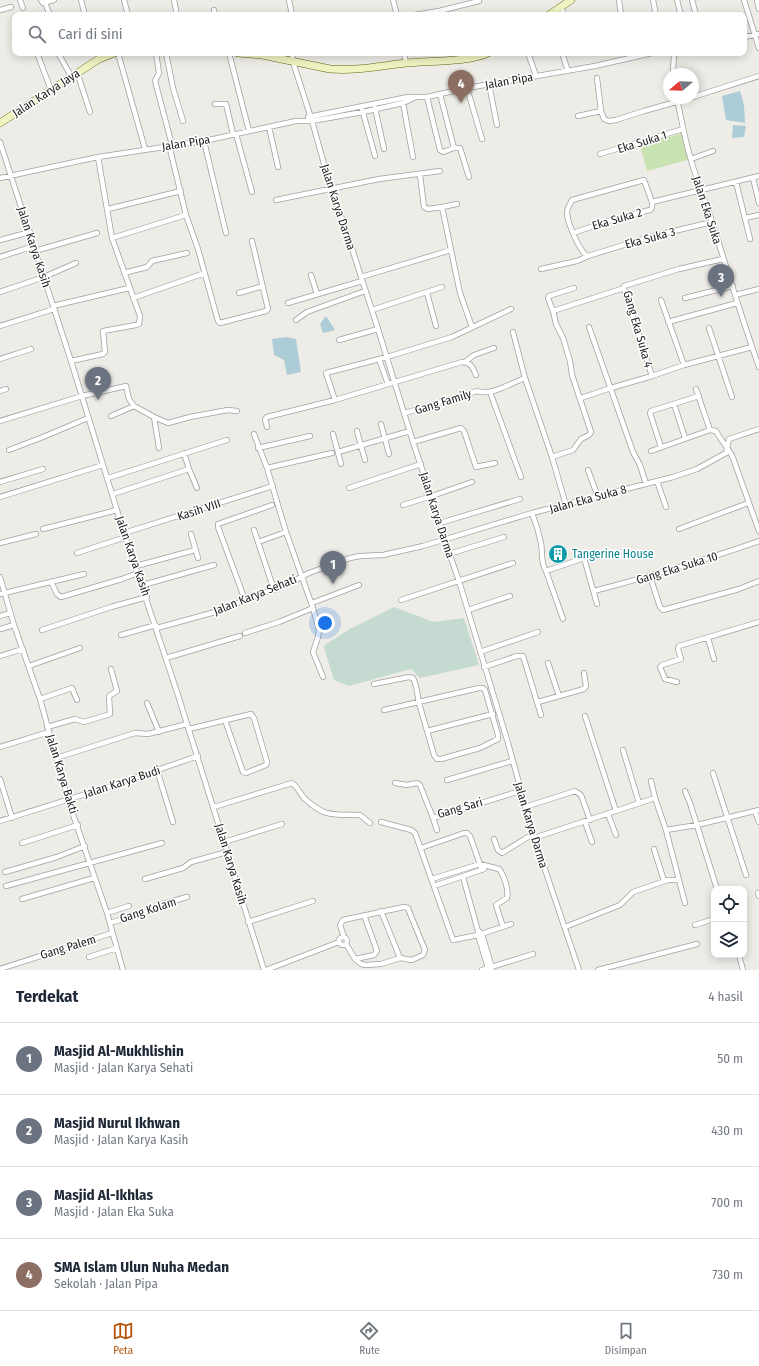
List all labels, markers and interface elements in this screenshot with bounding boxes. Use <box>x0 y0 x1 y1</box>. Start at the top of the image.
search box <box>12 12 747 56</box>
icon: search <box>26 23 48 45</box>
text: Cari di sini <box>58 25 123 43</box>
street label: Jalan Karya Jaya <box>10 66 82 120</box>
north arrow <box>663 68 699 104</box>
pin: 4 <box>448 70 474 103</box>
street label: Jalan Pipa <box>484 70 534 92</box>
street label: Eka Suka 1 <box>616 128 668 156</box>
street label: Jalan Pipa <box>161 132 211 154</box>
street label: Jalan Karya Darma <box>318 162 359 252</box>
street label: Jalan Eka Suka <box>689 174 725 246</box>
street label: Jalan Karya Kasih <box>14 205 54 289</box>
street label: Eka Suka 2 <box>590 205 644 233</box>
street label: Eka Suka 3 <box>623 225 677 251</box>
pin: 3 <box>708 264 734 297</box>
street label: Gang Eka Suka 4 <box>620 289 656 369</box>
pin: 2 <box>85 367 111 400</box>
street label: Gang Family <box>413 387 474 417</box>
street label: Jalan Karya Darma <box>417 470 458 560</box>
street label: Jalan Eka Suka 8 <box>548 482 628 516</box>
street label: Kasih VIII <box>175 496 223 524</box>
street label: Jalan Karya Kasih <box>113 514 153 598</box>
building icon: Tangerine House <box>547 543 569 565</box>
place label: Tangerine House <box>572 547 654 561</box>
street label: Gang Eka Suka 10 <box>635 549 719 587</box>
pin: 1 <box>320 551 346 584</box>
street label: Jalan Karya Sehati <box>211 572 299 618</box>
your location <box>315 613 335 633</box>
street label: Jalan Karya Bakti <box>43 733 81 815</box>
street label: Jalan Karya Budi <box>82 763 162 801</box>
street label: Jalan Karya Darma <box>511 780 551 870</box>
street label: Gang Sari <box>436 795 484 821</box>
street label: Jalan Karya Kasih <box>212 822 250 906</box>
map controls <box>711 886 747 958</box>
button: locate <box>711 886 747 922</box>
street label: Gang Kolam <box>118 894 178 926</box>
button: layers <box>711 922 747 958</box>
street label: Gang Palem <box>39 932 97 962</box>
text: Terdekat <box>16 986 78 1007</box>
text: 4 hasil <box>708 989 743 1004</box>
text: Masjid Al-Mukhlishin <box>54 1042 184 1060</box>
text: 1 <box>26 1051 32 1066</box>
text: 50 m <box>717 1051 743 1066</box>
text: Masjid · Jalan Karya Sehati <box>54 1060 193 1075</box>
text: Masjid Nurul Ikhwan <box>54 1114 180 1132</box>
text: 2 <box>26 1123 32 1138</box>
text: 430 m <box>711 1123 743 1138</box>
text: Masjid · Jalan Karya Kasih <box>54 1132 188 1147</box>
text: Masjid Al-Ikhlas <box>54 1186 153 1204</box>
text: 3 <box>26 1195 32 1210</box>
text: 700 m <box>711 1195 743 1210</box>
text: Masjid · Jalan Eka Suka <box>54 1204 174 1219</box>
text: SMA Islam Ulun Nuha Medan <box>54 1258 229 1276</box>
text: 4 <box>26 1267 32 1282</box>
text: 730 m <box>712 1267 743 1282</box>
text: Sekolah · Jalan Pipa <box>54 1276 158 1291</box>
tab: Peta <box>112 1320 134 1357</box>
tab: Rute <box>358 1320 380 1357</box>
tab: Disimpan <box>605 1320 647 1357</box>

